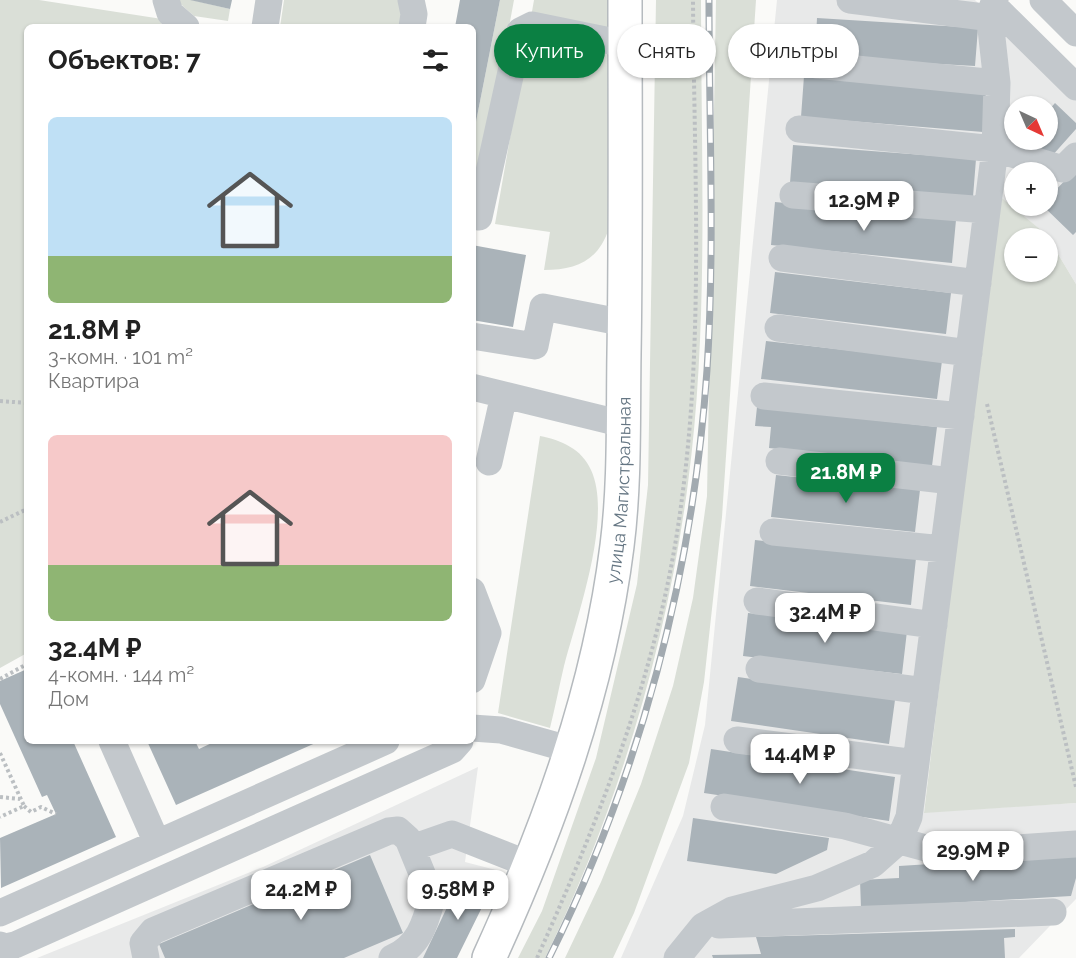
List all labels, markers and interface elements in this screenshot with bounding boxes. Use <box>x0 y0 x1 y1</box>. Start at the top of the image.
chip: Купить <box>494 24 605 78</box>
chip: Снять <box>617 24 716 78</box>
chip: Фильтры <box>728 24 859 78</box>
icon: filters <box>419 44 452 77</box>
text: Объектов: 7 <box>48 45 201 75</box>
north arrow <box>1004 96 1058 150</box>
map controls <box>1004 96 1058 282</box>
icon: home <box>196 156 304 264</box>
button: + <box>1004 162 1058 216</box>
pin: 12.9M ₽ <box>809 181 919 232</box>
text: 12.9M ₽ <box>828 188 900 212</box>
button: − <box>1004 228 1058 282</box>
text: 21.8M ₽ <box>48 315 141 345</box>
text: 3-комн. · 101 m² <box>48 345 193 369</box>
text: Квартира <box>48 369 139 393</box>
street label: улица Магистральная <box>601 397 634 585</box>
pin: 21.8M ₽ <box>791 453 901 504</box>
text: 21.8M ₽ <box>810 460 882 484</box>
icon: home <box>196 474 304 582</box>
pin: 32.4M ₽ <box>770 593 880 644</box>
text: 32.4M ₽ <box>789 600 861 624</box>
text: 32.4M ₽ <box>48 633 142 663</box>
text: 4-комн. · 144 m² <box>48 663 194 687</box>
text: Дом <box>48 687 89 711</box>
pin: 14.4M ₽ <box>745 734 855 785</box>
text: 14.4M ₽ <box>765 741 835 765</box>
pin: 29.9M ₽ <box>918 831 1028 882</box>
text: 29.9M ₽ <box>936 838 1010 862</box>
pin: 24.2M ₽ <box>246 870 356 921</box>
pin: 9.58M ₽ <box>403 870 513 921</box>
text: 24.2M ₽ <box>265 877 337 901</box>
text: 9.58M ₽ <box>421 877 495 901</box>

